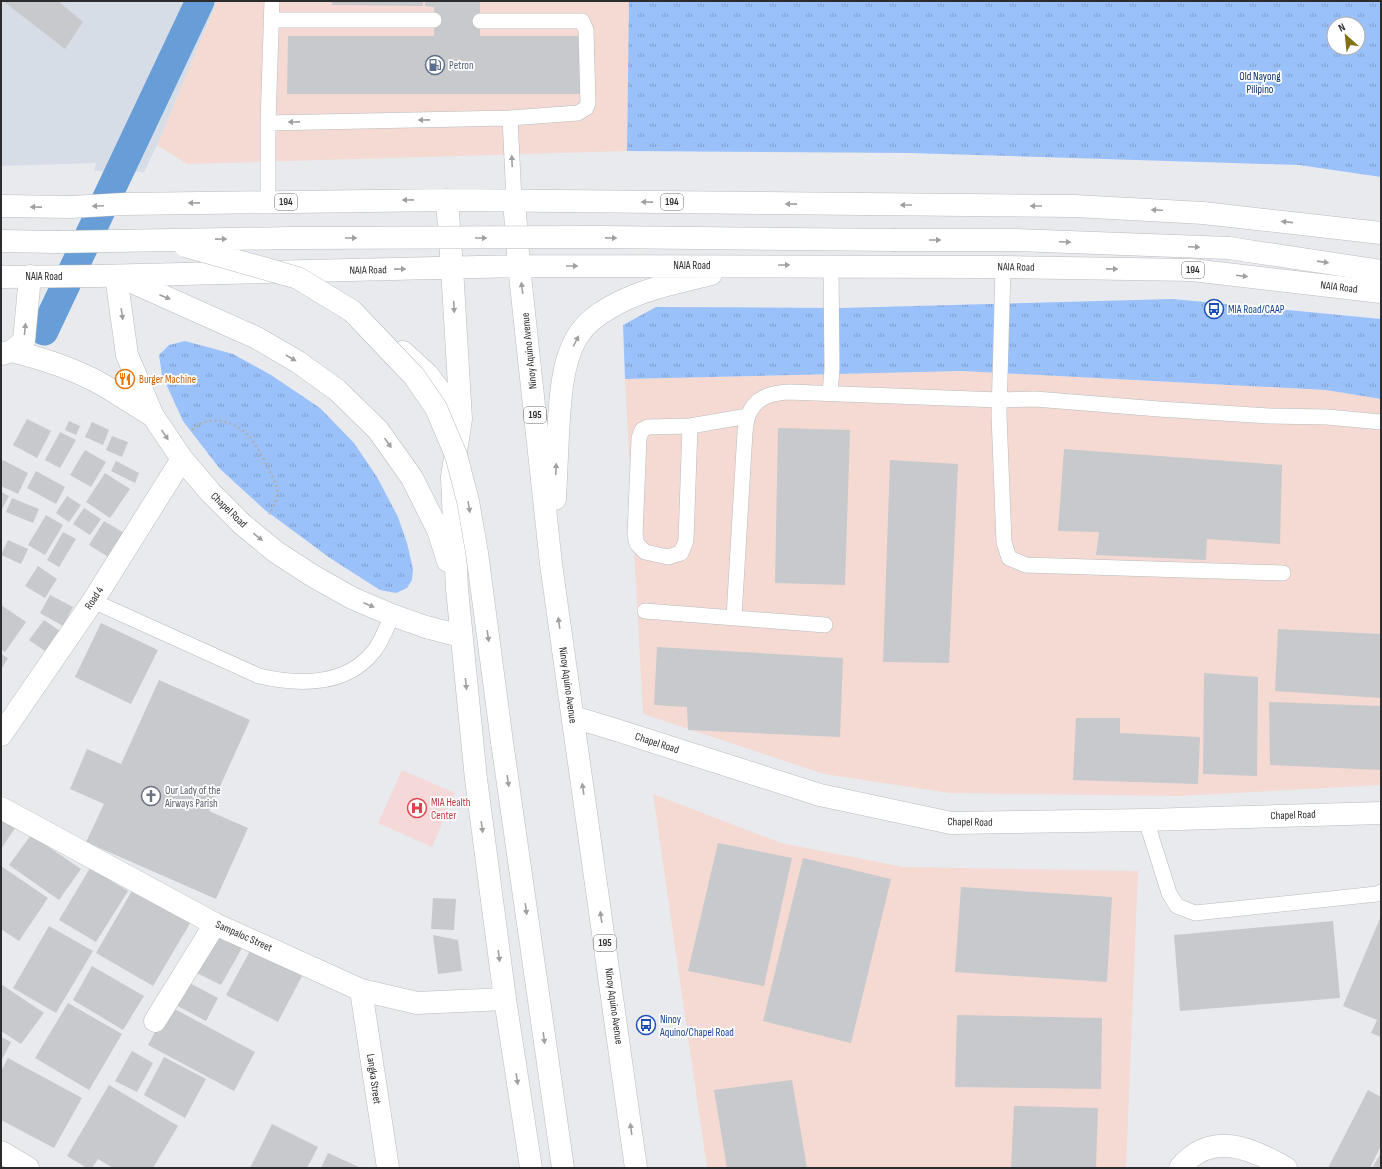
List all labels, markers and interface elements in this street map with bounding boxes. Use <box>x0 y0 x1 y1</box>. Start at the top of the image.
north arrow <box>1326 16 1366 56</box>
text: N <box>1336 20 1347 35</box>
fuel station icon: Petron <box>424 54 446 76</box>
place label: Petron <box>449 59 474 72</box>
park label: Old Nayong Pilipino <box>1239 70 1281 96</box>
one-way arrow <box>418 116 430 123</box>
one-way arrow <box>288 119 300 126</box>
one-way arrow <box>509 154 515 167</box>
road number: 194 <box>275 194 297 210</box>
road number: 194 <box>661 194 683 210</box>
one-way arrow <box>402 197 414 204</box>
one-way arrow <box>640 199 653 205</box>
one-way arrow <box>187 200 200 206</box>
one-way arrow <box>784 201 797 207</box>
one-way arrow <box>92 202 104 209</box>
one-way arrow <box>899 202 912 208</box>
one-way arrow <box>1029 203 1042 209</box>
one-way arrow <box>29 204 42 210</box>
one-way arrow <box>1151 207 1163 214</box>
one-way arrow <box>1281 219 1293 225</box>
one-way arrow <box>605 234 617 241</box>
one-way arrow <box>345 235 358 241</box>
one-way arrow <box>475 235 488 241</box>
one-way arrow <box>215 236 228 242</box>
one-way arrow <box>929 237 942 243</box>
one-way arrow <box>1059 239 1072 245</box>
one-way arrow <box>1188 244 1201 250</box>
street label: NAIA Road <box>673 259 711 272</box>
one-way arrow <box>1317 259 1329 265</box>
street label: NAIA Road <box>997 260 1035 274</box>
one-way arrow <box>778 262 791 268</box>
road number: 194 <box>1182 262 1204 278</box>
street label: NAIA Road <box>349 263 387 277</box>
one-way arrow <box>566 263 579 269</box>
one-way arrow <box>1106 265 1118 272</box>
one-way arrow <box>394 266 406 273</box>
street label: NAIA Road <box>25 270 63 283</box>
one-way arrow <box>1235 273 1248 279</box>
street label: NAIA Road <box>1320 278 1359 296</box>
one-way arrow <box>519 282 525 294</box>
one-way arrow <box>159 294 171 300</box>
bus stop icon: MIA Road/CAAP <box>1203 298 1225 320</box>
one-way arrow <box>451 301 458 313</box>
place label: MIA Road/CAAP <box>1228 303 1285 316</box>
one-way arrow <box>118 308 125 320</box>
street label: Ninoy Aquino Avenue <box>519 312 539 390</box>
one-way arrow <box>21 323 28 335</box>
one-way arrow <box>572 336 579 347</box>
one-way arrow <box>285 355 297 362</box>
restaurant icon: Burger Machine <box>114 368 136 390</box>
place label: Burger Machine <box>139 373 196 386</box>
road number: 195 <box>524 407 546 423</box>
one-way arrow <box>162 429 169 441</box>
one-way arrow <box>384 438 392 449</box>
one-way arrow <box>553 463 560 475</box>
street label: Chapel Road <box>208 490 250 531</box>
one-way arrow <box>466 501 472 513</box>
one-way arrow <box>253 533 264 542</box>
street label: Road 4 <box>82 584 106 612</box>
one-way arrow <box>363 602 374 608</box>
one-way arrow <box>556 617 562 629</box>
one-way arrow <box>485 630 491 642</box>
street label: Ninoy Aquino Avenue <box>556 646 580 724</box>
one-way arrow <box>463 678 469 690</box>
street label: Chapel Road <box>633 730 681 756</box>
one-way arrow <box>505 774 511 787</box>
one-way arrow <box>580 783 586 795</box>
place label: Our Lady of the Airways Parish <box>164 784 221 810</box>
church icon: Our Lady of the Airways Parish <box>140 785 162 807</box>
place label: MIA Health Center <box>431 796 471 822</box>
hospital icon: MIA Health Center <box>406 797 428 819</box>
street label: Chapel Road <box>1270 808 1316 822</box>
street label: Chapel Road <box>947 815 993 829</box>
one-way arrow <box>479 821 485 833</box>
one-way arrow <box>523 903 529 915</box>
one-way arrow <box>598 911 604 924</box>
street label: Sampaloc Street <box>214 918 275 955</box>
road number: 195 <box>594 935 616 951</box>
one-way arrow <box>496 950 502 962</box>
street label: Ninoy Aquino Avenue <box>602 967 626 1045</box>
place label: Ninoy Aquino/Chapel Road <box>659 1013 734 1039</box>
bus stop icon: Ninoy Aquino/Chapel Road <box>635 1014 657 1036</box>
one-way arrow <box>541 1032 547 1044</box>
street label: Langka Street <box>364 1053 384 1106</box>
one-way arrow <box>514 1073 520 1085</box>
one-way arrow <box>628 1123 634 1135</box>

